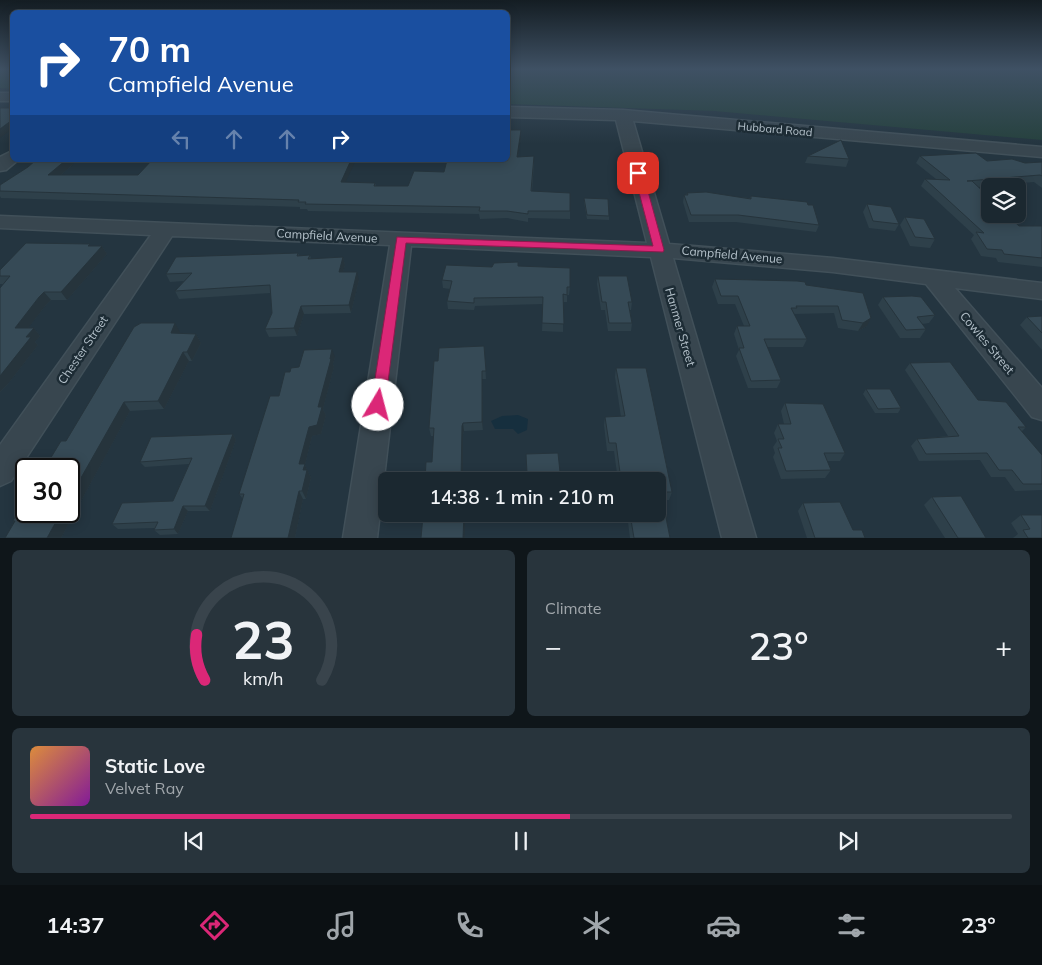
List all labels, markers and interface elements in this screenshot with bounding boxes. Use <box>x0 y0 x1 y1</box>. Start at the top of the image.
text: 70 m <box>108 27 191 71</box>
icon: right <box>25 30 90 95</box>
text: Campfield Avenue <box>108 70 294 98</box>
street label: Hubbard Road <box>737 119 813 139</box>
icon: left <box>167 125 195 153</box>
icon: ahead <box>220 125 248 153</box>
icon: ahead <box>273 125 301 153</box>
icon: right <box>326 125 354 153</box>
pin <box>617 152 659 194</box>
icon: arrive <box>624 159 652 187</box>
map controls <box>981 178 1026 223</box>
button: layers <box>981 178 1026 223</box>
street label: Campfield Avenue <box>276 225 378 246</box>
street label: Campfield Avenue <box>681 243 783 266</box>
street label: Hanmer Street <box>662 286 699 368</box>
street label: Cowles Street <box>957 309 1018 377</box>
street label: Chester Street <box>54 313 111 387</box>
position arrow <box>351 378 403 430</box>
speed limit sign: 30 <box>15 458 80 523</box>
text: 14:38 · 1 min · 210 m <box>429 485 615 509</box>
text: Climate <box>545 598 601 618</box>
text: 23 <box>232 607 295 672</box>
text: 23° <box>749 622 808 670</box>
text: − <box>545 629 562 664</box>
text: + <box>995 629 1012 664</box>
text: km/h <box>243 667 284 689</box>
text: Static Love <box>105 754 205 778</box>
text: Velvet Ray <box>105 778 184 798</box>
icon: previous <box>180 827 208 855</box>
icon: pause <box>507 827 535 855</box>
icon: next <box>834 827 862 855</box>
icon: directions <box>197 908 232 943</box>
icon: music <box>324 908 359 943</box>
icon: phone <box>452 908 487 943</box>
icon: climate <box>579 908 614 943</box>
icon: car <box>706 908 741 943</box>
icon: filters <box>834 908 869 943</box>
text: 14:37 <box>46 911 104 939</box>
text: 23° <box>961 911 996 939</box>

